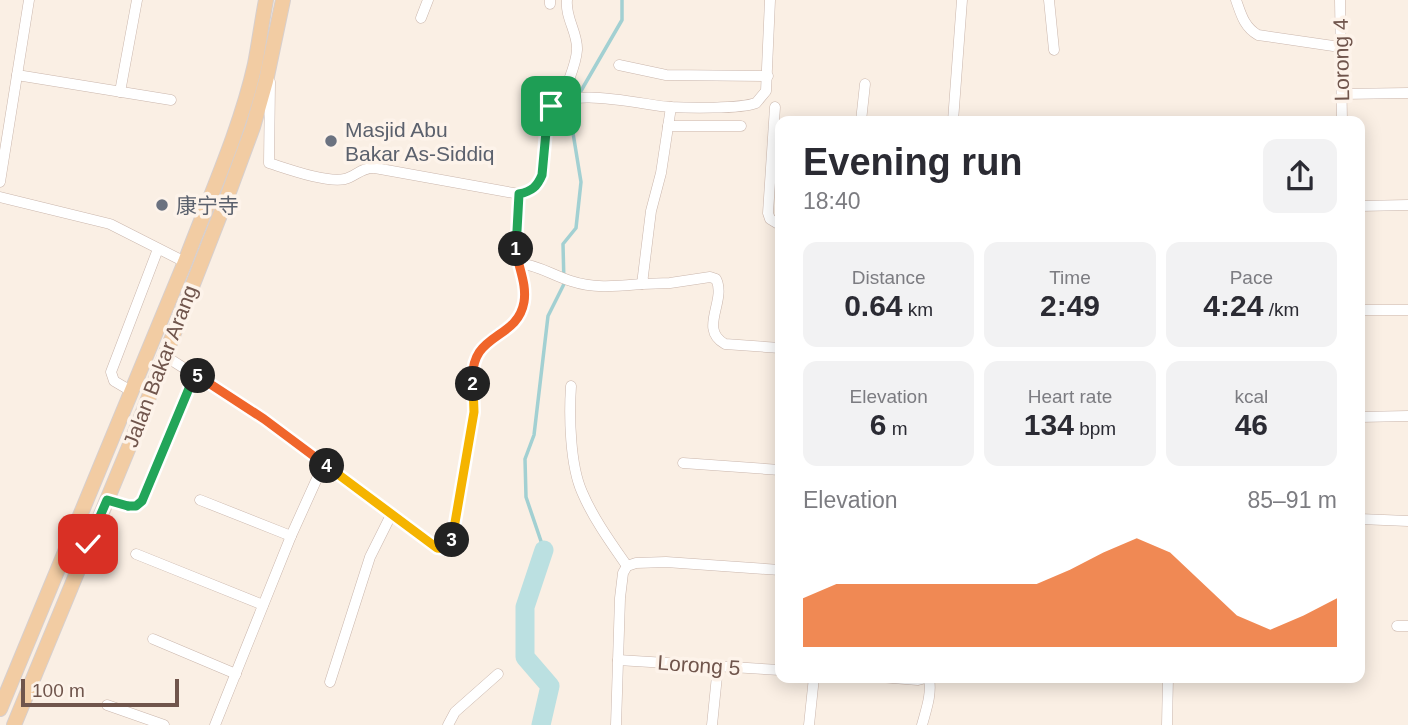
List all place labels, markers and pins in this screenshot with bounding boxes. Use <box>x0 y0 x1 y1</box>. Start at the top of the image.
pin <box>521 76 581 136</box>
place label: Masjid Abu Bakar As-Siddiq <box>345 118 494 165</box>
marker: Masjid Abu Bakar As-Siddiq <box>323 133 339 149</box>
place label: 康宁寺 <box>176 194 239 217</box>
marker: 康宁寺 <box>154 197 170 213</box>
pin: 1 <box>498 232 534 266</box>
pin: 5 <box>180 358 216 394</box>
pin: 2 <box>456 366 490 402</box>
pin: 4 <box>310 448 344 484</box>
pin <box>58 514 118 574</box>
pin: 3 <box>434 522 470 558</box>

